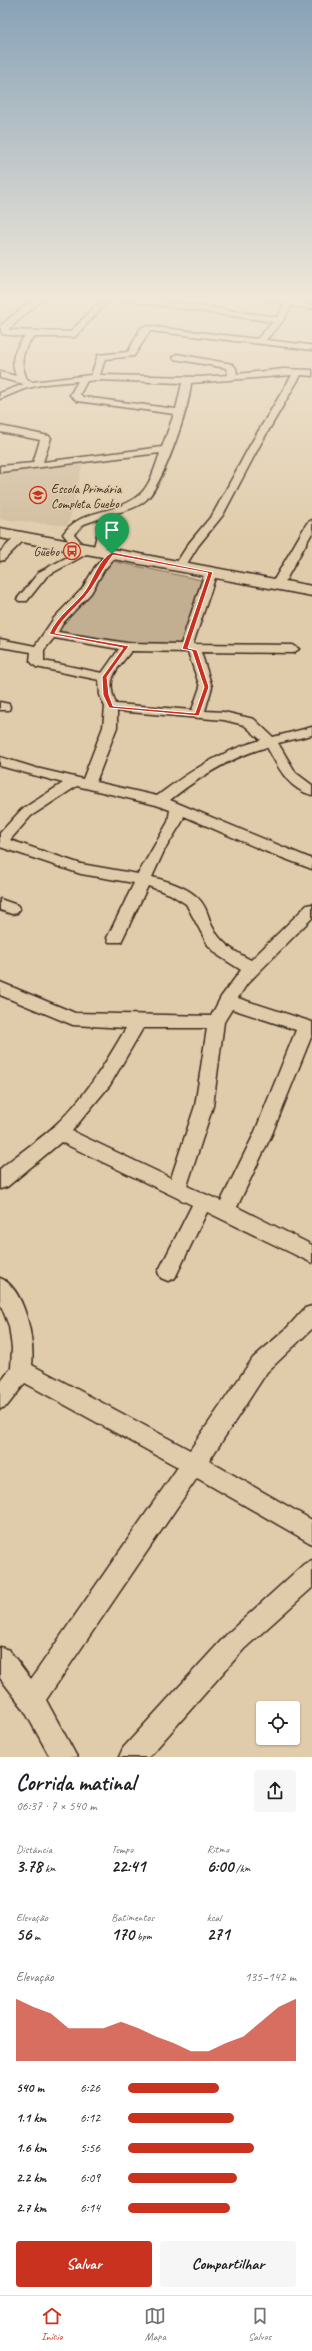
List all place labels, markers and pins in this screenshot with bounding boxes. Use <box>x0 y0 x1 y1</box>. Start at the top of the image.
place label: Escola Primária Completa Guebo <box>51 481 122 512</box>
school or university icon: Escola Primária Completa Guebo <box>28 485 48 505</box>
pin <box>95 513 129 554</box>
bus stop icon: Guebo <box>62 541 82 561</box>
place label: Guebo <box>33 544 60 560</box>

